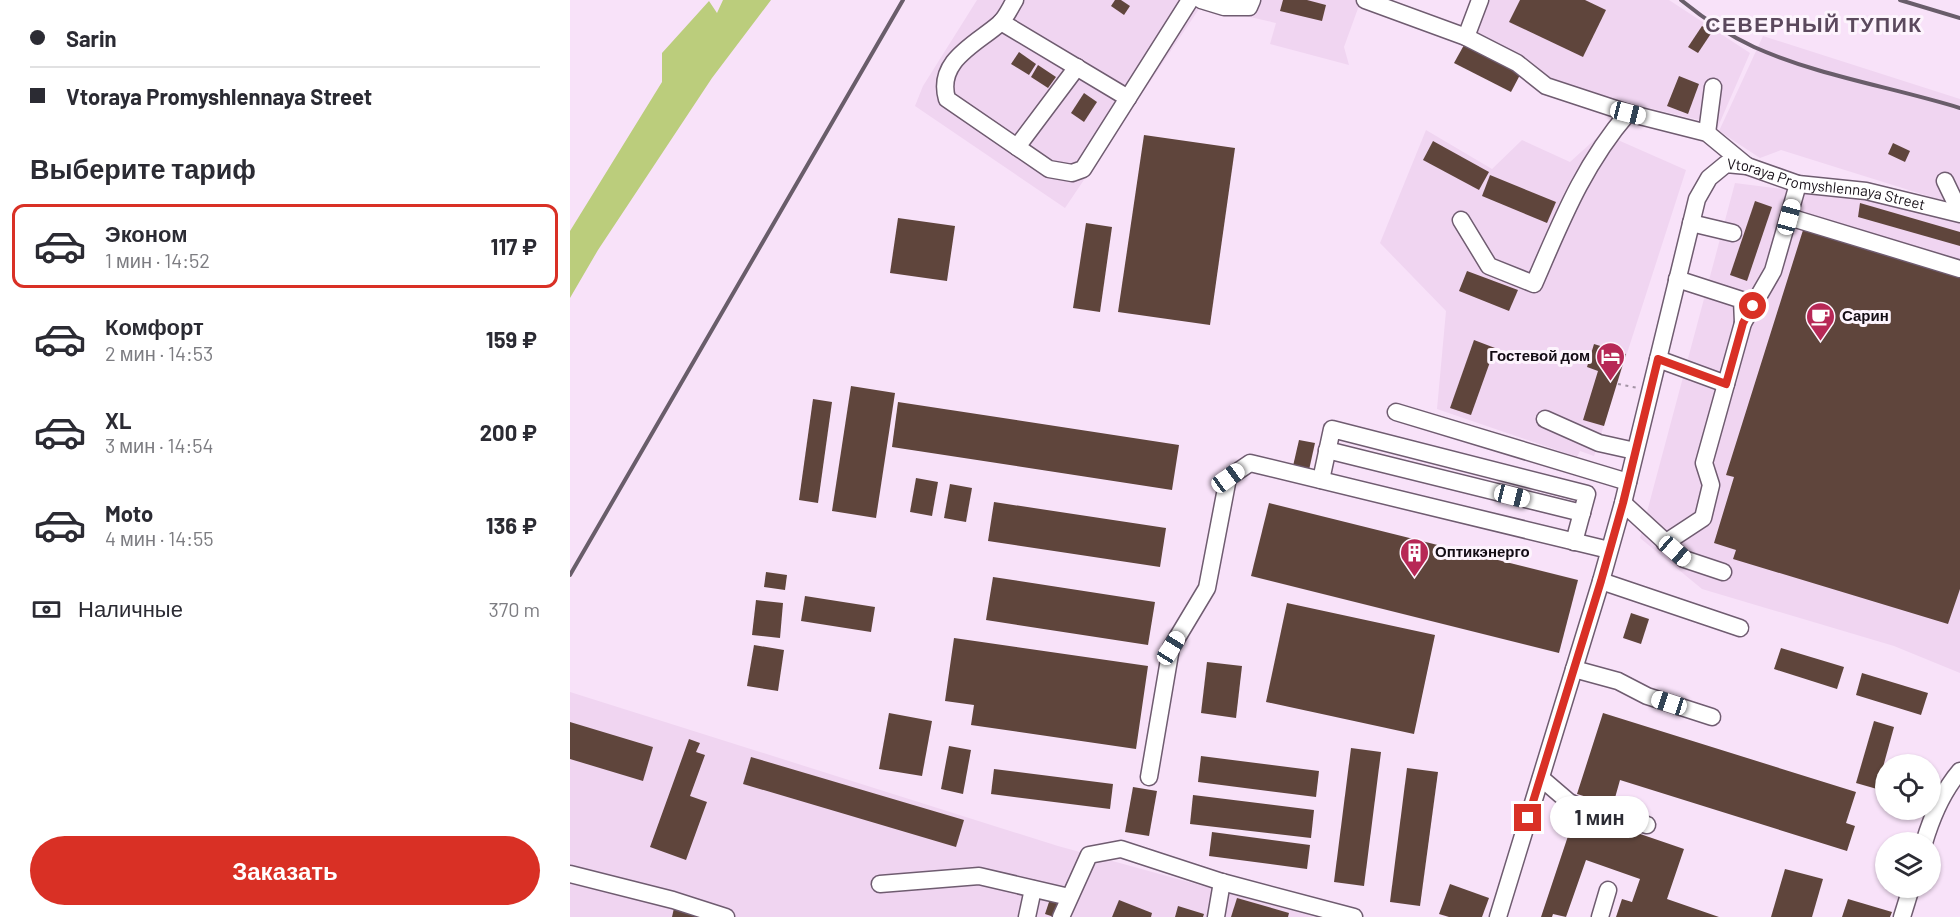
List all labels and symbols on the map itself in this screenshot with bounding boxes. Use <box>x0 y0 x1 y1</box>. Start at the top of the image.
district label: СЕВЕРНЫЙ ТУПИК <box>1705 11 1923 36</box>
car <box>1608 100 1648 126</box>
street label: Vtoraya Promyshlennaya Street <box>1726 154 1927 213</box>
car <box>1776 197 1802 237</box>
route start <box>1739 292 1766 319</box>
cafe icon: Сарин <box>1805 300 1837 342</box>
place label: Сарин <box>1842 306 1889 324</box>
hotel icon: Гостевой дом <box>1595 340 1627 382</box>
place label: Гостевой дом <box>1489 346 1590 364</box>
car <box>1208 460 1248 496</box>
car <box>1492 483 1532 509</box>
car <box>1656 532 1694 570</box>
building icon: Оптикэнерго <box>1398 536 1430 578</box>
place label: Оптикэнерго <box>1435 542 1530 560</box>
car <box>1154 628 1188 668</box>
car <box>1649 689 1689 717</box>
callout: 1 мин <box>1549 797 1648 839</box>
route end <box>1514 804 1541 831</box>

